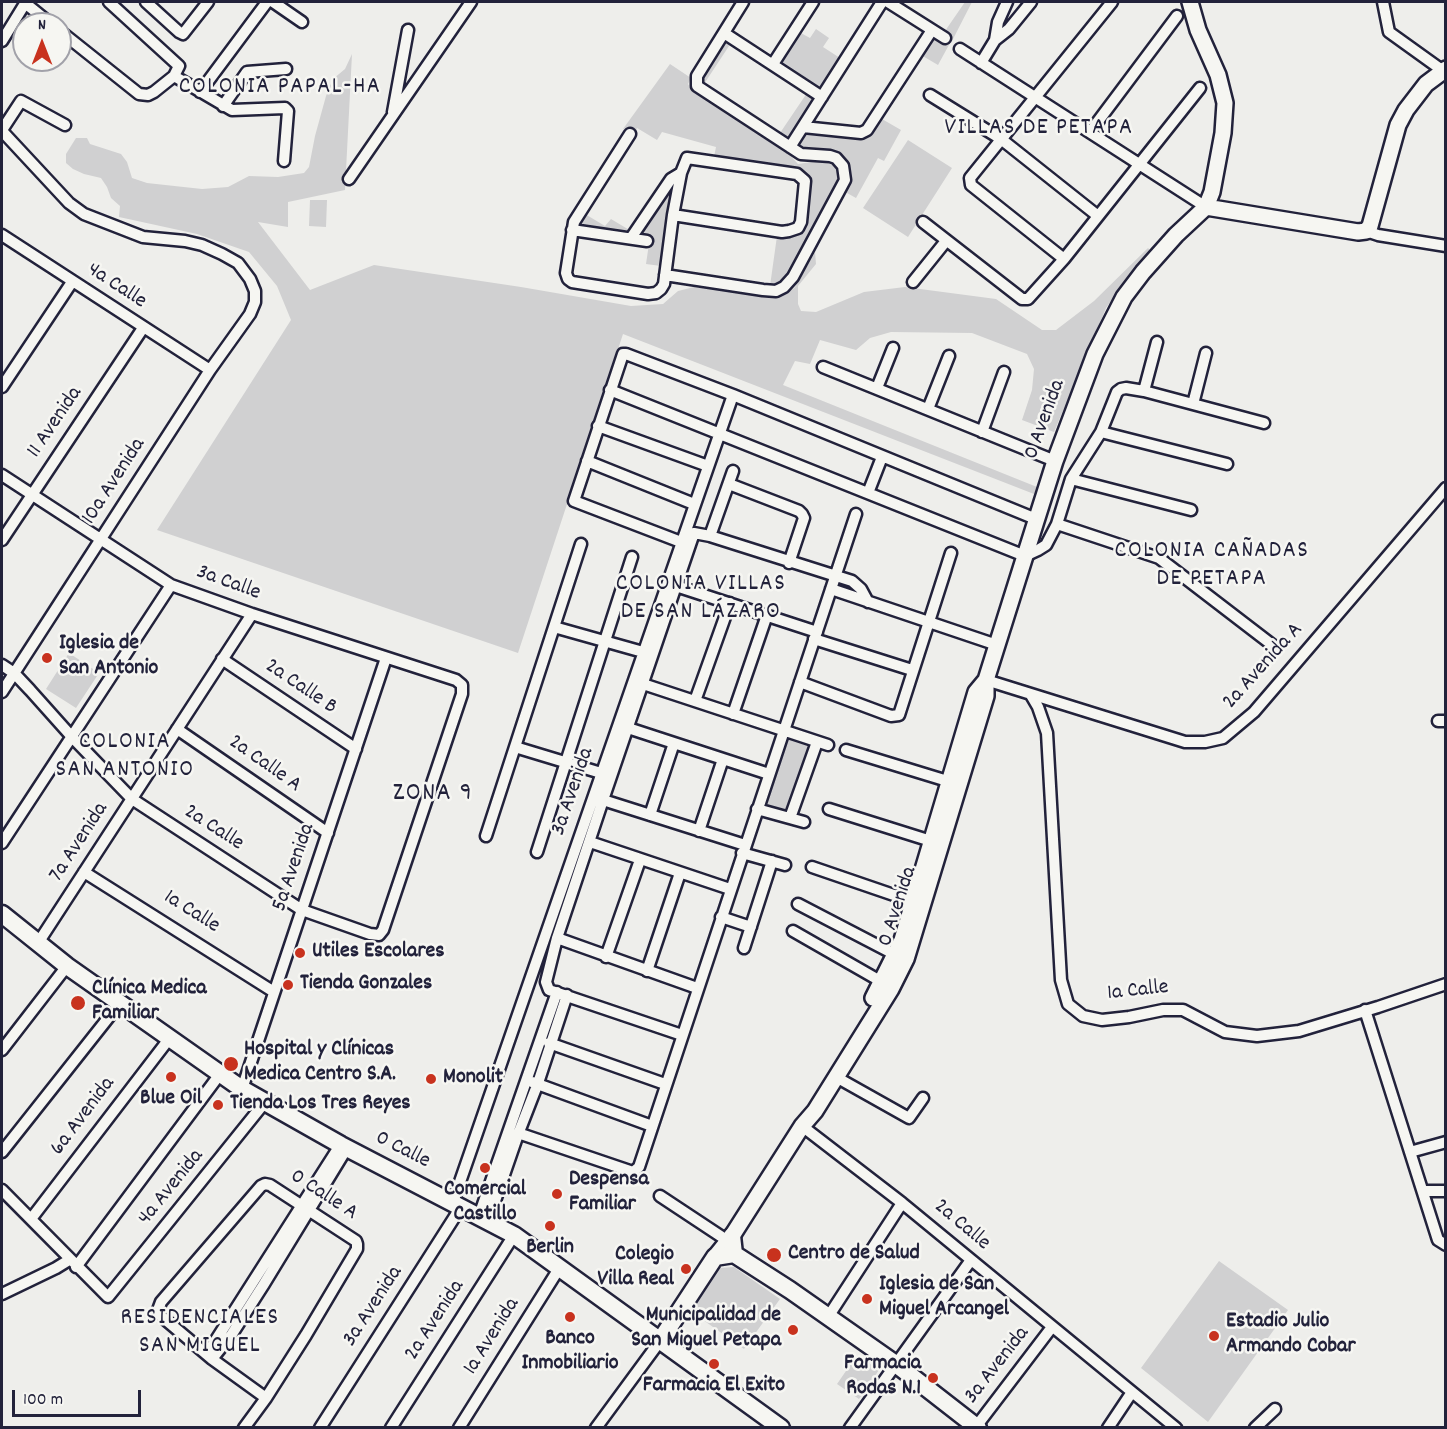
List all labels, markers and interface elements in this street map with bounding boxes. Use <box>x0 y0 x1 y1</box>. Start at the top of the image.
north arrow <box>12 12 72 72</box>
text: N <box>38 14 46 37</box>
district label: COLONIA PAPAL-HA <box>179 75 381 103</box>
district label: VILLAS DE PETAPA <box>944 116 1134 144</box>
street label: 4a Calle <box>81 258 151 316</box>
street label: 0 Avenida <box>1019 377 1073 463</box>
street label: 11 Avenida <box>23 382 89 464</box>
street label: 10a Avenida <box>77 434 153 530</box>
district label: COLONIA CAÑADAS DE PETAPA <box>1115 539 1309 595</box>
street label: 3a Calle <box>192 560 264 608</box>
district label: COLONIA VILLAS DE SAN LÁZARO <box>616 572 786 628</box>
street label: 2a Avenida A <box>1218 618 1310 716</box>
place label: Iglesia de San Antonio <box>59 632 158 684</box>
marker: Iglesia de San Antonio <box>40 651 54 665</box>
street label: 2a Calle B <box>259 654 341 722</box>
district label: COLONIA SAN ANTONIO <box>56 730 194 786</box>
street label: 2a Calle A <box>222 730 306 800</box>
street label: 3a Avenida <box>547 745 601 839</box>
district label: ZONA 9 <box>393 779 473 811</box>
street label: 7a Avenida <box>45 798 115 888</box>
street label: 2a Calle <box>178 800 248 858</box>
street label: 5a Avenida <box>268 821 322 915</box>
street label: 0 Avenida <box>874 864 924 950</box>
street label: 1a Calle <box>158 886 224 940</box>
place label: Utiles Escolares <box>312 940 445 966</box>
marker: Utiles Escolares <box>293 946 307 960</box>
place label: Tienda Gonzales <box>300 972 432 998</box>
street label: 1a Calle <box>1106 976 1170 1008</box>
place label: Clínica Medica Familiar <box>92 977 207 1028</box>
marker: Tienda Gonzales <box>281 978 295 992</box>
marker: Clínica Medica Familiar <box>69 994 87 1012</box>
place label: Hospital y Clínicas Medica Centro S.A. <box>244 1038 396 1090</box>
marker: Hospital y Clínicas Medica Centro S.A. <box>222 1055 240 1073</box>
place label: Monolit <box>443 1066 503 1092</box>
marker: Blue Oil <box>164 1070 178 1084</box>
street label: 6a Avenida <box>46 1072 122 1162</box>
marker: Monolit <box>424 1072 438 1086</box>
place label: Blue Oil <box>140 1087 202 1113</box>
place label: Tienda Los Tres Reyes <box>230 1092 411 1118</box>
marker: Tienda Los Tres Reyes <box>211 1098 225 1112</box>
street label: 0 Calle <box>370 1126 434 1176</box>
street label: 4a Avenida <box>133 1145 211 1231</box>
marker: Comercial Castillo <box>478 1161 492 1175</box>
street label: 0 Calle A <box>284 1164 362 1228</box>
place label: Despensa Familiar <box>569 1168 649 1220</box>
place label: Comercial Castillo <box>444 1178 526 1230</box>
marker: Despensa Familiar <box>550 1187 564 1201</box>
street label: 2a Calle <box>927 1195 995 1257</box>
marker: Berlin <box>543 1219 557 1233</box>
place label: Berlin <box>526 1236 574 1262</box>
place label: Centro de Salud <box>788 1242 920 1268</box>
place label: Colegio Villa Real <box>598 1243 674 1294</box>
marker: Centro de Salud <box>765 1246 783 1264</box>
street label: 3a Avenida <box>338 1262 410 1352</box>
marker: Colegio Villa Real <box>679 1262 693 1276</box>
place label: Iglesia de San Miguel Arcangel <box>879 1273 1009 1324</box>
street label: 2a Avenida <box>400 1276 472 1366</box>
marker: Iglesia de San Miguel Arcangel <box>860 1292 874 1306</box>
street label: 1a Avenida <box>459 1294 527 1380</box>
place label: Municipalidad de San Miguel Petapa <box>631 1304 781 1356</box>
district label: RESIDENCIALES SAN MIGUEL <box>121 1306 279 1362</box>
marker: Banco Inmobiliario <box>563 1310 577 1324</box>
place label: Estadio Julio Armando Cobar <box>1226 1310 1356 1362</box>
street label: 3a Avenida <box>960 1322 1036 1410</box>
marker: Municipalidad de San Miguel Petapa <box>786 1323 800 1337</box>
place label: Banco Inmobiliario <box>522 1327 618 1378</box>
marker: Estadio Julio Armando Cobar <box>1207 1329 1221 1343</box>
place label: Farmacia Rodas N.1 <box>844 1352 921 1404</box>
marker: Farmacia El Exito <box>707 1357 721 1371</box>
marker: Farmacia Rodas N.1 <box>926 1371 940 1385</box>
place label: Farmacia El Exito <box>643 1374 785 1400</box>
scale bar <box>15 1378 144 1416</box>
text: 100 m <box>23 1388 63 1413</box>

